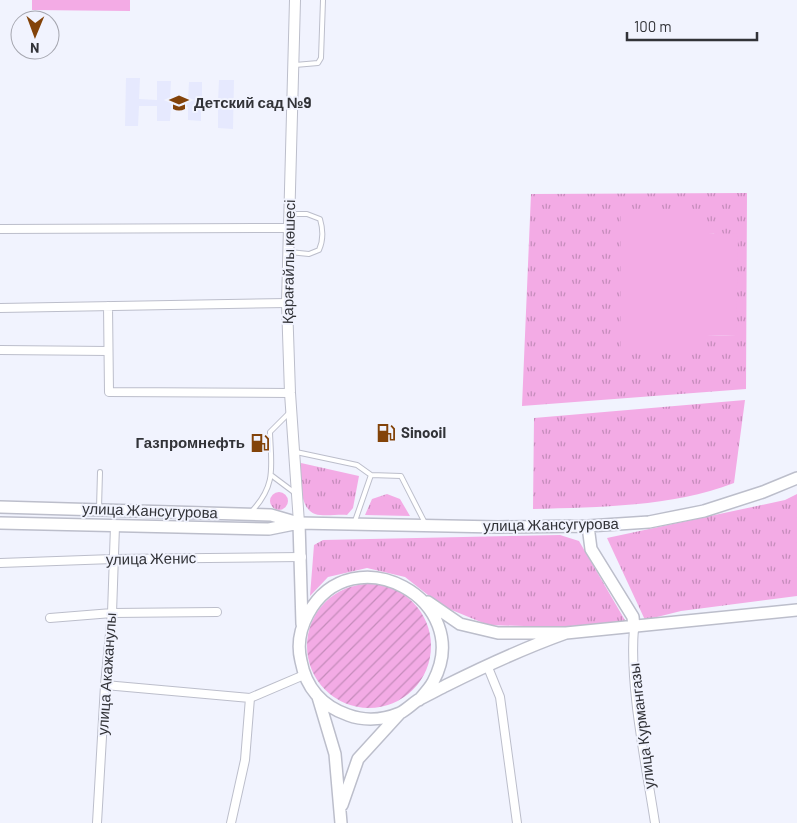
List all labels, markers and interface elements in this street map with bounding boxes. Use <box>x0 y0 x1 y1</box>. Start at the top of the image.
north arrow <box>10 10 60 60</box>
scale bar <box>627 10 757 42</box>
text: 100 m <box>634 17 672 35</box>
text: N <box>30 40 40 57</box>
school or university icon: Детский сад №9 <box>168 92 190 114</box>
place label: Детский сад №9 <box>194 93 312 111</box>
street label: Қарағайлы көшесі <box>278 200 298 324</box>
fuel station icon: Sinooil <box>375 422 397 444</box>
place label: Sinooil <box>401 423 446 441</box>
fuel station icon: Газпромнефть <box>249 432 271 454</box>
place label: Газпромнефть <box>136 433 245 451</box>
street label: улица Жансугурова <box>82 499 219 521</box>
street label: улица Жансугурова <box>483 514 620 534</box>
street label: улица Женис <box>106 548 197 568</box>
street label: улица Акажанулы <box>93 612 119 736</box>
street label: улица Курмангазы <box>624 662 658 790</box>

